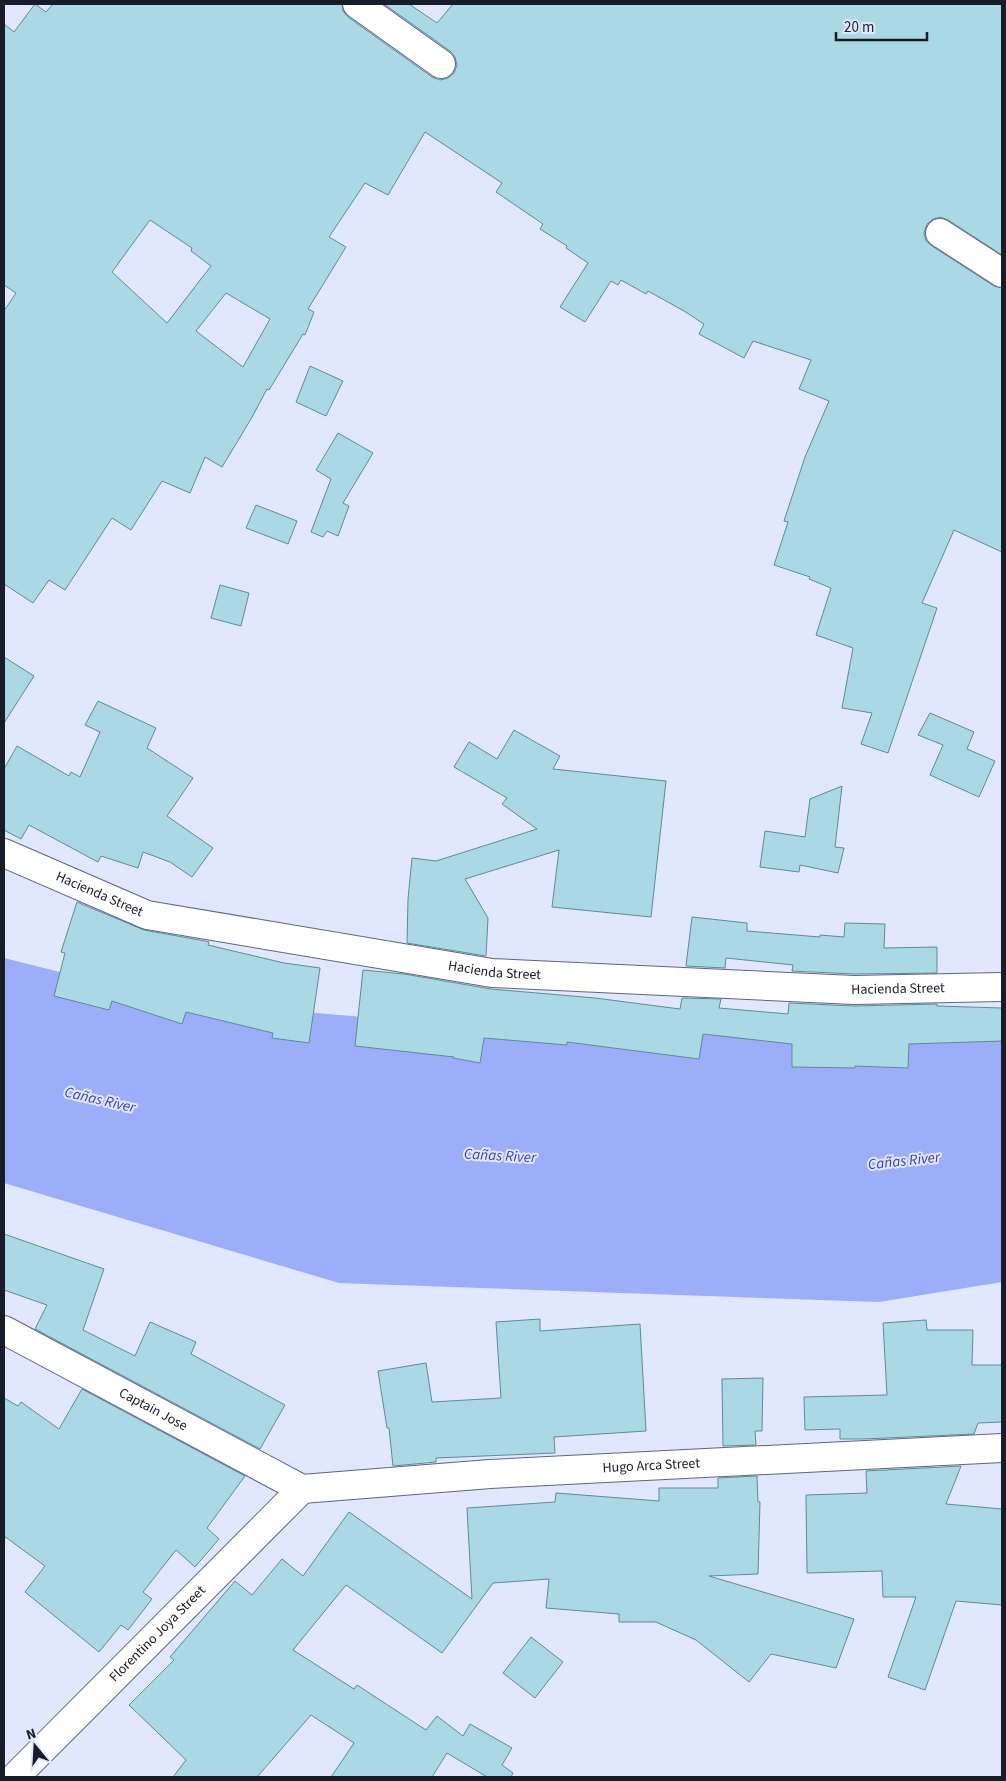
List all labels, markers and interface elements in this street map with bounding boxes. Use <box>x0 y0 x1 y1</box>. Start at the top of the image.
scale bar <box>836 10 927 42</box>
text: 20 m <box>844 17 874 38</box>
street label: Hacienda Street <box>53 867 147 922</box>
street label: Hacienda Street <box>447 956 542 985</box>
street label: Hacienda Street <box>851 978 945 1000</box>
water label: Cañas River <box>62 1082 138 1119</box>
water label: Cañas River <box>463 1144 537 1168</box>
water label: Cañas River <box>867 1147 942 1175</box>
street label: Captain Jose <box>115 1383 191 1436</box>
street label: Hugo Arca Street <box>602 1453 701 1478</box>
street label: Florentino Joya Street <box>105 1581 210 1687</box>
north arrow <box>10 1721 60 1771</box>
text: N <box>24 1724 39 1746</box>

